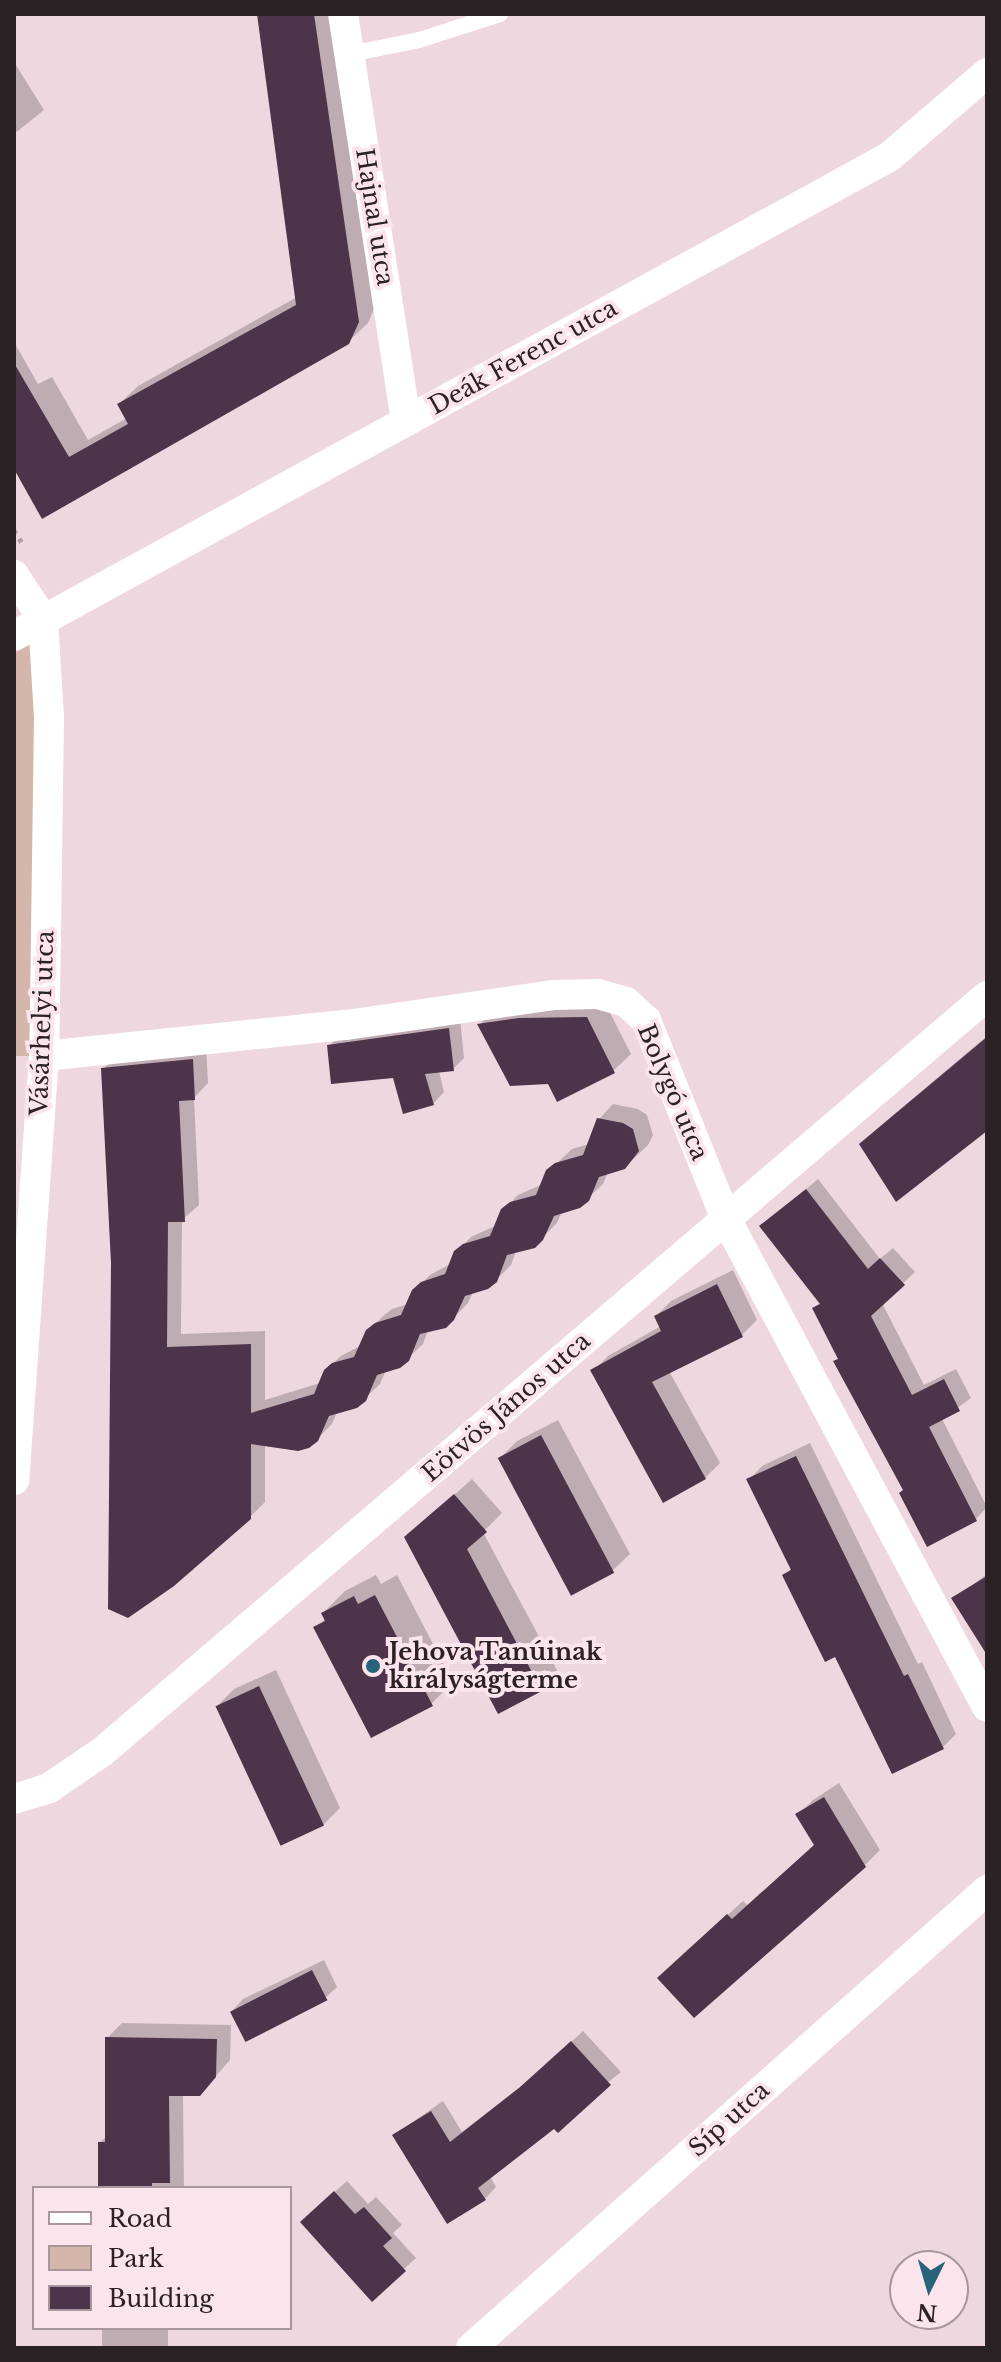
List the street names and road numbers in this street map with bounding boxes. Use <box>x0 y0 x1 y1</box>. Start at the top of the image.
street label: Hajnal utca <box>350 146 400 288</box>
street label: Deák Ferenc utca <box>424 293 622 421</box>
street label: Vásárhelyi utca <box>24 930 60 1116</box>
street label: Bolygó utca <box>631 1020 715 1164</box>
street label: Eötvös János utca <box>416 1326 596 1488</box>
street label: Síp utca <box>683 2075 775 2163</box>

